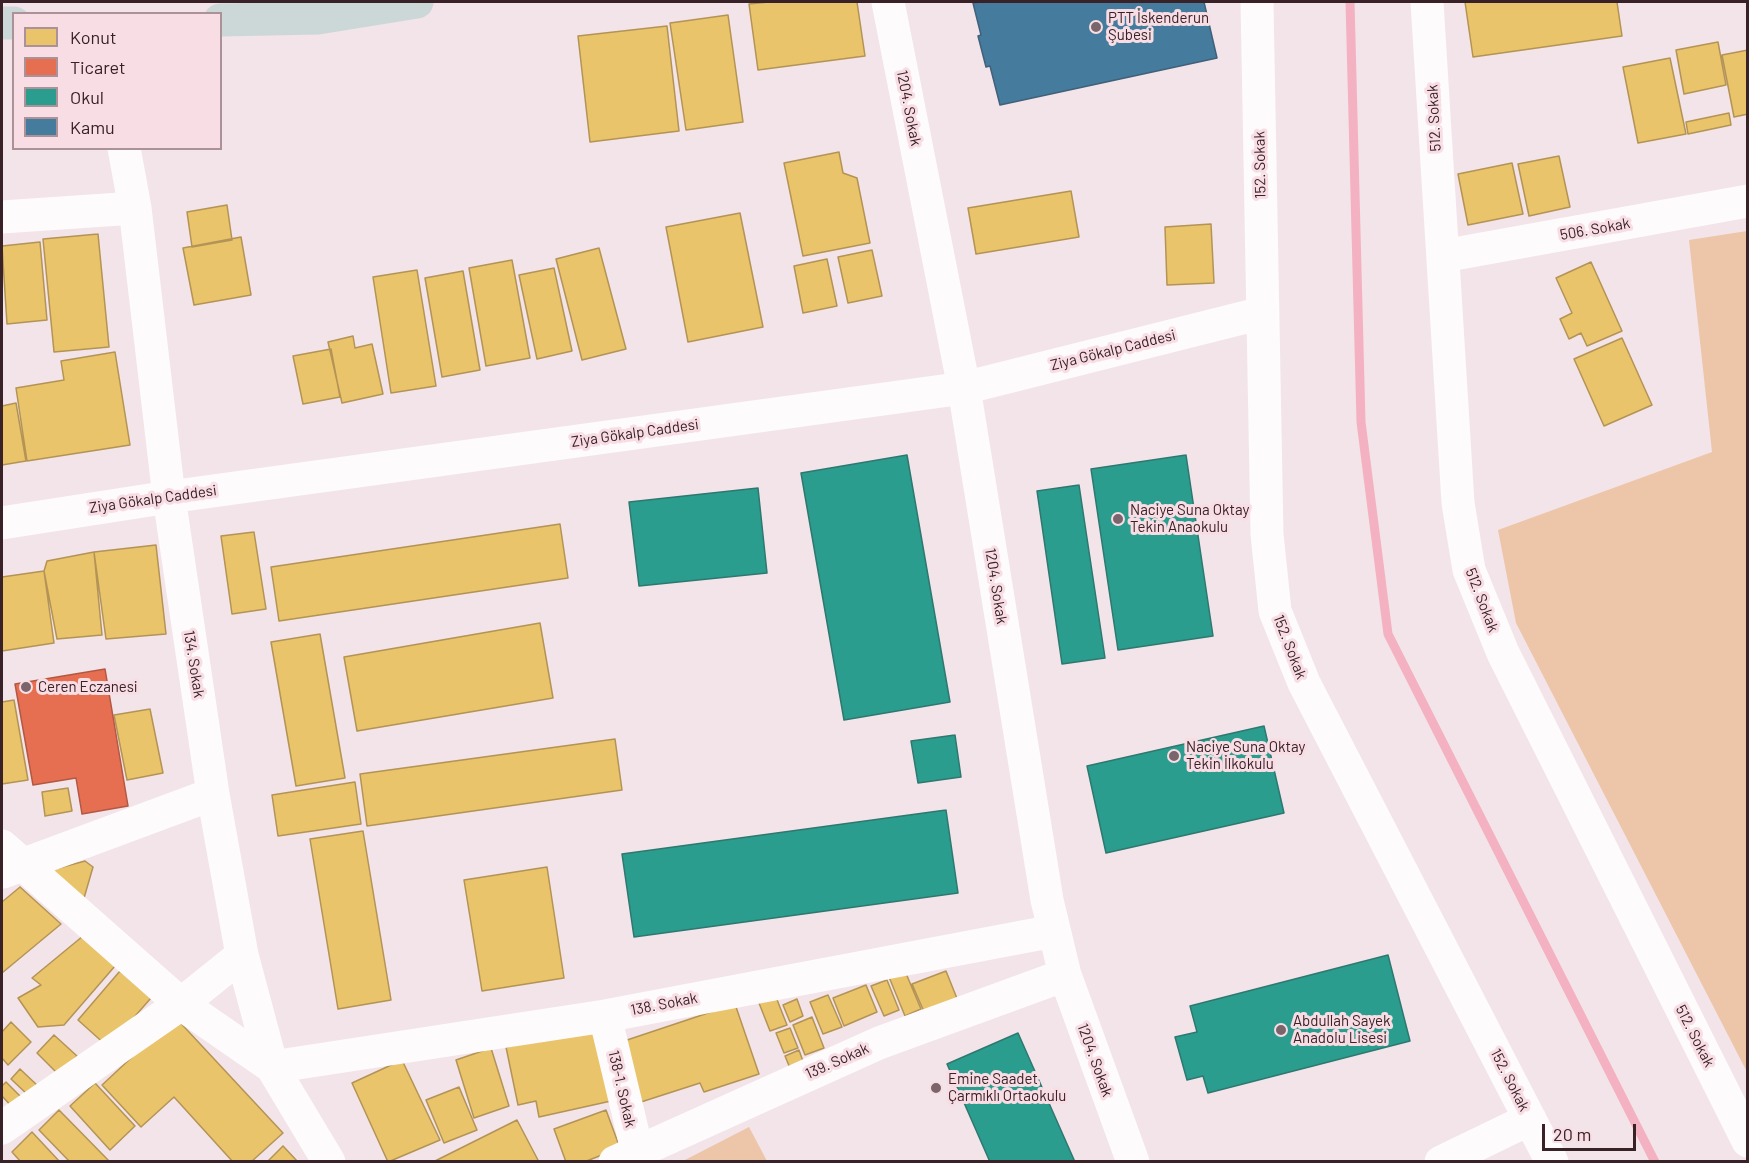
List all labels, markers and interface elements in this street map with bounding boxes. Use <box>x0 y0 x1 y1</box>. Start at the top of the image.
place label: PTT İskenderun Şubesi <box>1108 9 1209 44</box>
legend <box>12 12 222 150</box>
marker: PTT İskenderun Şubesi <box>1089 20 1103 34</box>
text: Konut <box>70 26 116 48</box>
text: Ticaret <box>70 56 126 78</box>
street label: 1204. Sokak <box>893 69 925 147</box>
street label: 512. Sokak <box>1423 84 1445 152</box>
text: Okul <box>70 86 104 108</box>
text: Kamu <box>70 116 115 138</box>
street label: 152. Sokak <box>1250 131 1270 199</box>
street label: 506. Sokak <box>1559 214 1631 244</box>
street label: Ziya Gökalp Caddesi <box>1049 326 1177 374</box>
street label: Ziya Gökalp Caddesi <box>570 415 700 451</box>
street label: Ziya Gökalp Caddesi <box>88 481 218 517</box>
place label: Naciye Suna Oktay Tekin Anaokulu <box>1130 501 1249 536</box>
marker: Naciye Suna Oktay Tekin Anaokulu <box>1111 512 1125 526</box>
street label: 1204. Sokak <box>981 547 1011 625</box>
street label: 512. Sokak <box>1462 565 1502 635</box>
street label: 152. Sokak <box>1269 612 1311 682</box>
street label: 134. Sokak <box>180 629 208 699</box>
place label: Ceren Eczanesi <box>38 678 138 696</box>
marker: Ceren Eczanesi <box>19 680 33 694</box>
place label: Naciye Suna Oktay Tekin İlkokulu <box>1186 738 1305 773</box>
marker: Naciye Suna Oktay Tekin İlkokulu <box>1167 749 1181 763</box>
street label: 138. Sokak <box>629 989 699 1019</box>
street label: 512. Sokak <box>1672 1002 1718 1070</box>
place label: Abdullah Sayek Anadolu Lisesi <box>1293 1012 1391 1047</box>
street label: 1204. Sokak <box>1073 1021 1117 1099</box>
marker: Abdullah Sayek Anadolu Lisesi <box>1274 1023 1288 1037</box>
street label: 139. Sokak <box>803 1039 871 1083</box>
street label: 152. Sokak <box>1487 1046 1533 1114</box>
street label: 138-1. Sokak <box>604 1049 640 1129</box>
place label: Emine Saadet Çarmıklı Ortaokulu <box>948 1070 1066 1105</box>
marker: Emine Saadet Çarmıklı Ortaokulu <box>929 1081 943 1095</box>
scale bar <box>1545 1112 1640 1150</box>
text: 20 m <box>1553 1123 1591 1145</box>

